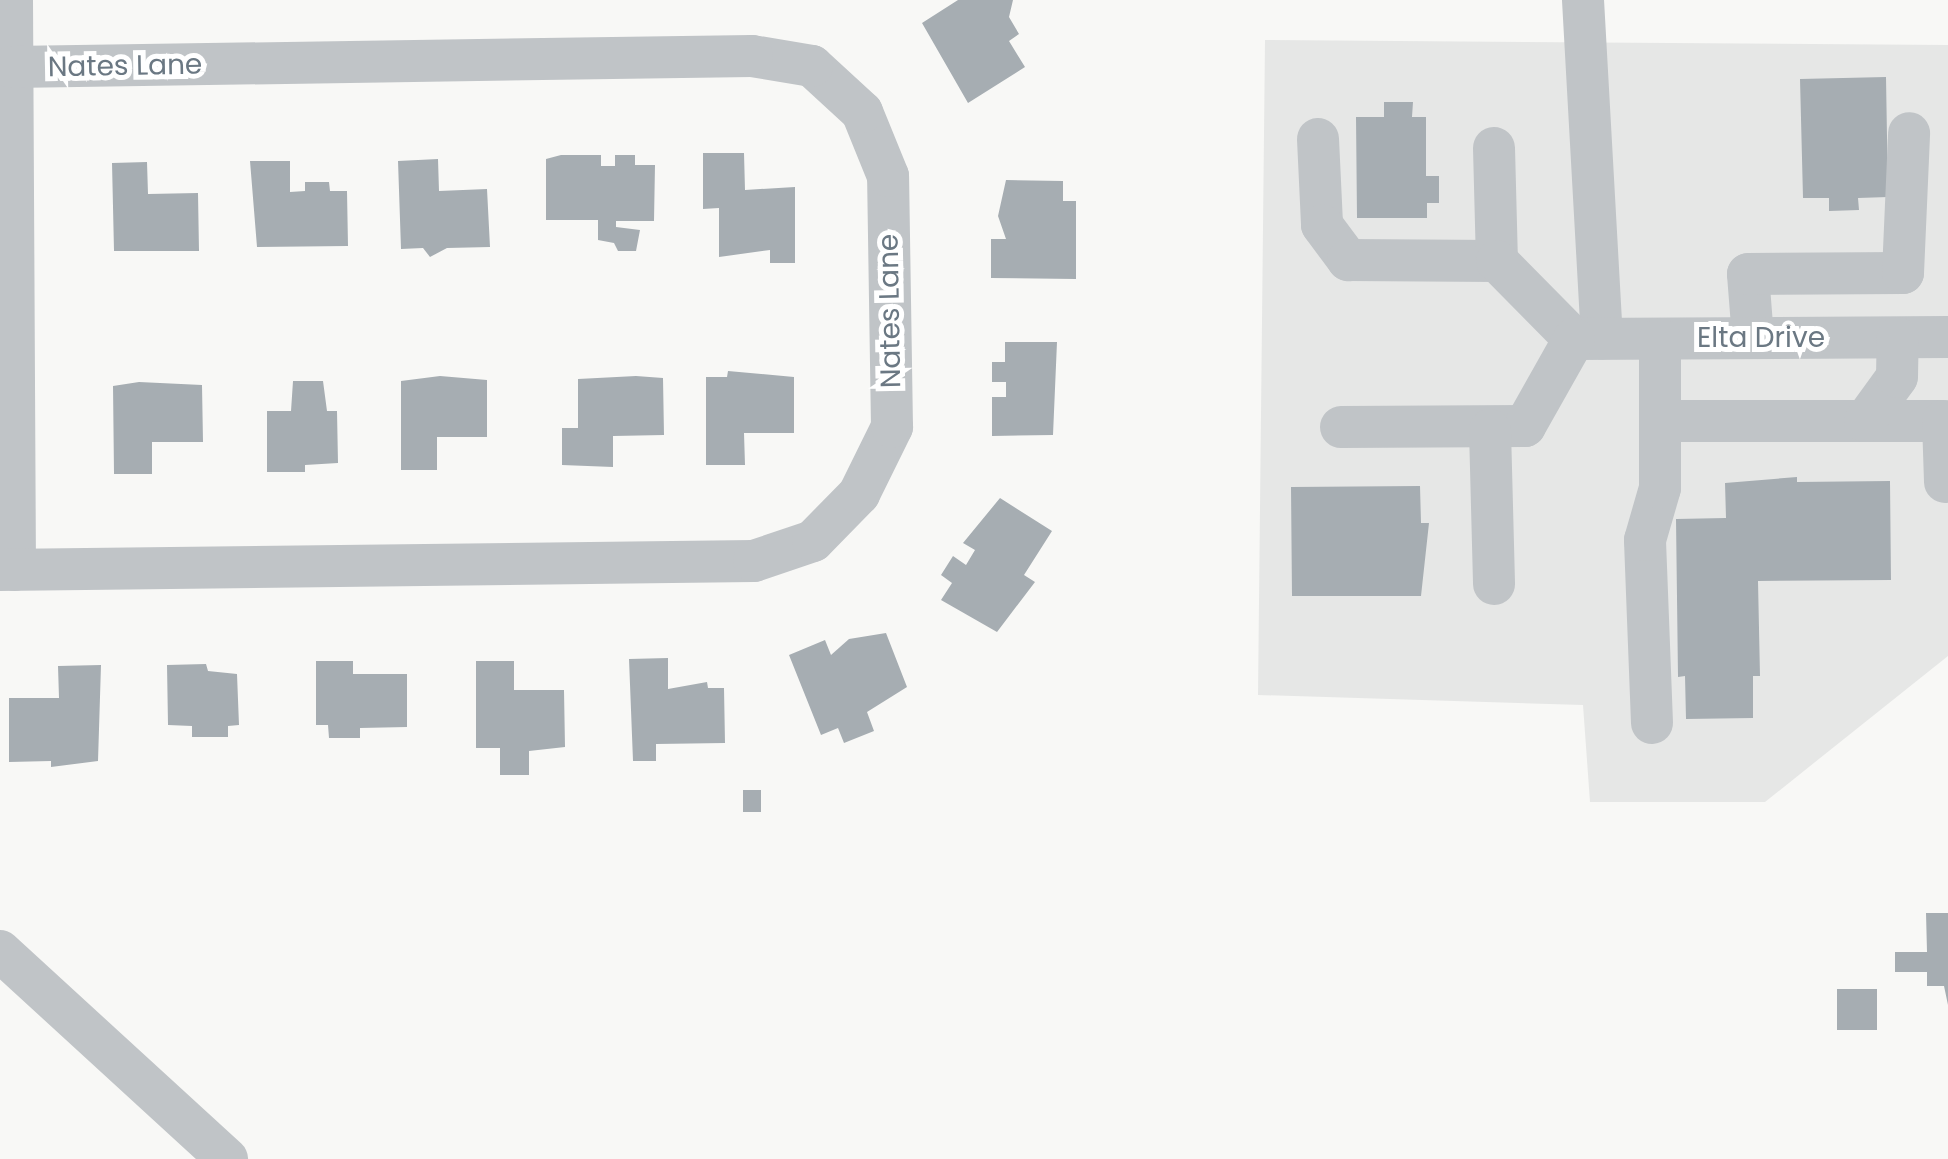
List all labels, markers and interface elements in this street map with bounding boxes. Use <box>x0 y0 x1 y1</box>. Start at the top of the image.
street label: Nates Lane <box>47 48 203 84</box>
street label: Nates Lane <box>872 233 908 389</box>
street label: Elta Drive <box>1697 321 1825 355</box>

